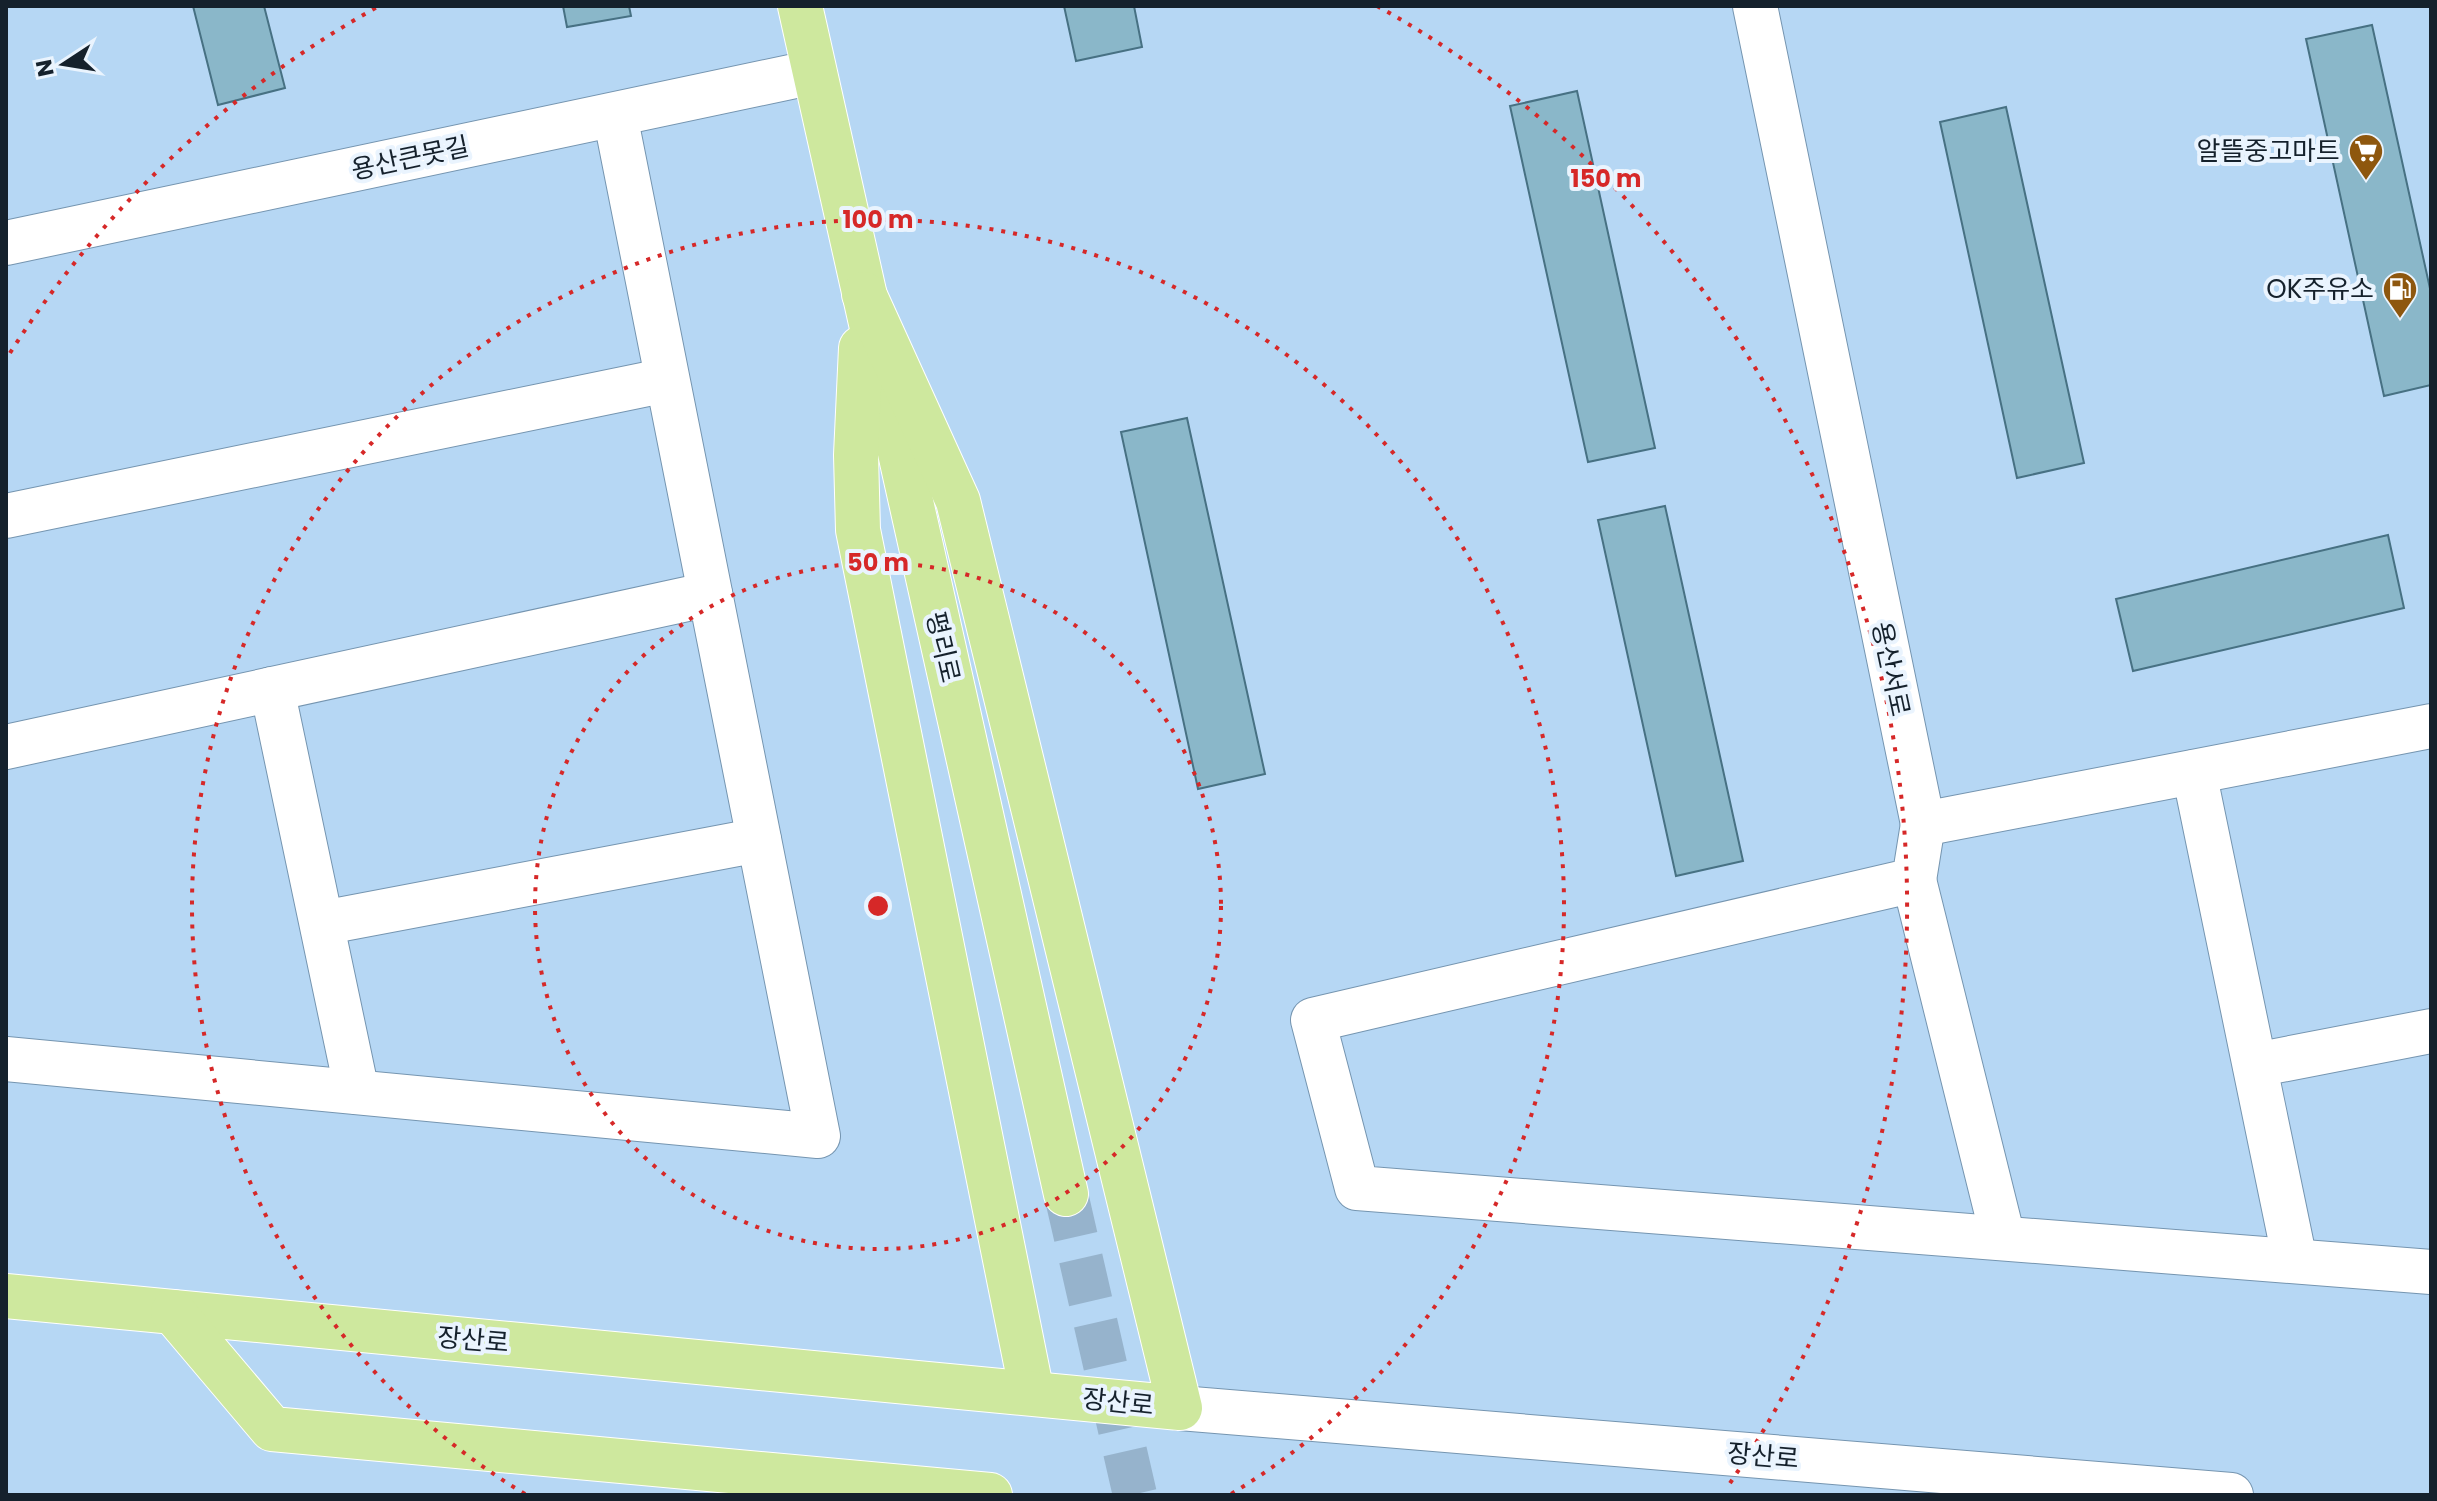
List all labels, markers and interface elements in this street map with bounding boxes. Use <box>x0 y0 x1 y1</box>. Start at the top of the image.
north arrow <box>24 24 104 104</box>
text: N <box>28 57 62 79</box>
street label: 용산큰못길 <box>348 128 472 188</box>
supermarket icon: 알뜰중고마트 <box>2347 132 2385 182</box>
place label: 알뜰중고마트 <box>2196 133 2340 169</box>
text: 150 m <box>1571 162 1641 195</box>
text: 100 m <box>843 203 913 236</box>
fuel station icon: OK주유소 <box>2381 270 2419 320</box>
place label: OK주유소 <box>2266 271 2374 307</box>
text: 50 m <box>847 546 909 579</box>
street label: 평리로 <box>917 608 969 686</box>
street label: 용산서로 <box>1863 618 1919 720</box>
centre of rings <box>864 892 892 920</box>
street label: 장산로 <box>436 1319 510 1361</box>
street label: 장산로 <box>1080 1380 1156 1424</box>
street label: 장산로 <box>1726 1435 1800 1477</box>

